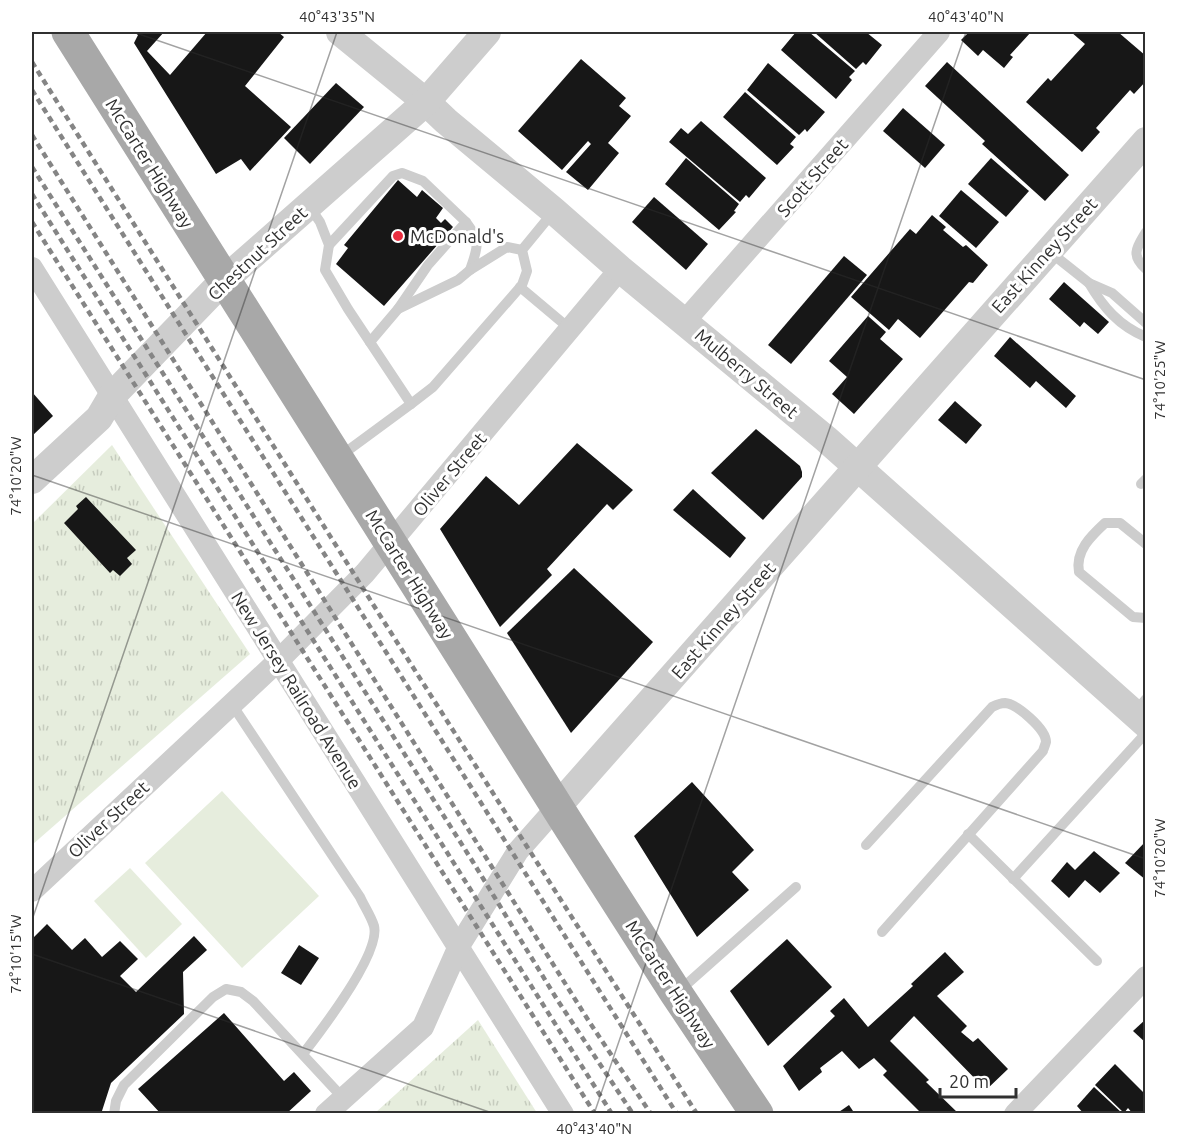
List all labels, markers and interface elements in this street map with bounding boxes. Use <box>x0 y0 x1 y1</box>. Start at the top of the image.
text: 40°43'35"N <box>299 8 375 25</box>
text: 40°43'40"N <box>928 8 1004 25</box>
street label: McCarter Highway <box>102 95 198 232</box>
street label: Scott Street <box>773 134 851 220</box>
street label: East Kinney Street <box>987 193 1101 317</box>
street label: Chestnut Street <box>203 202 311 304</box>
place label: McDonald's <box>410 226 504 246</box>
marker: McDonald's <box>391 229 405 243</box>
street label: Mulberry Street <box>691 324 803 422</box>
text: 74°10'25"W <box>1151 340 1168 420</box>
street label: Oliver Street <box>408 428 490 520</box>
text: 74°10'20"W <box>7 436 24 516</box>
street label: McCarter Highway <box>362 506 458 643</box>
street label: East Kinney Street <box>667 558 779 682</box>
street label: New Jersey Railroad Avenue <box>228 588 366 792</box>
street label: Oliver Street <box>64 777 152 861</box>
text: 74°10'20"W <box>1151 818 1168 898</box>
text: 74°10'15"W <box>7 914 24 994</box>
street label: McCarter Highway <box>622 916 720 1052</box>
scale bar <box>940 1061 1016 1099</box>
text: 20 m <box>949 1071 989 1091</box>
text: 40°43'40"N <box>556 1120 632 1137</box>

